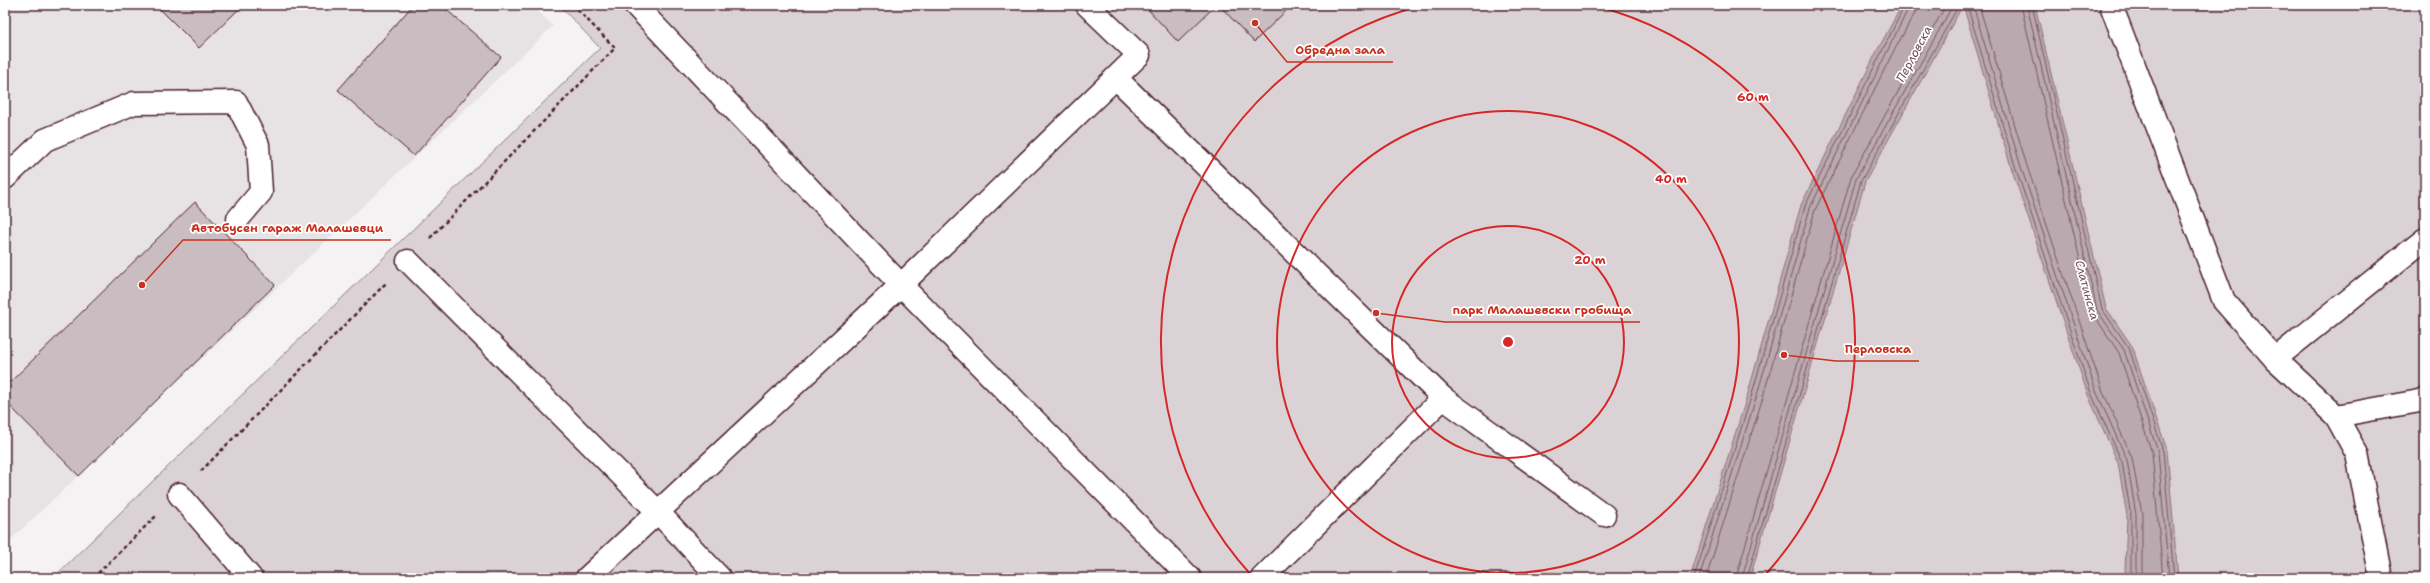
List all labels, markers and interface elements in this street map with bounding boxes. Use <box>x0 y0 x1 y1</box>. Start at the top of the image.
water label: Перловска <box>1892 23 1936 85</box>
callout: Обредна зала <box>1287 38 1393 62</box>
text: Обредна зала <box>1295 42 1386 58</box>
text: 60 m <box>1737 89 1769 105</box>
text: 40 m <box>1655 171 1687 187</box>
callout: Автобусен гараж Малашевци <box>183 216 391 240</box>
text: Автобусен гараж Малашевци <box>191 220 384 236</box>
text: 20 m <box>1574 252 1606 268</box>
water label: Слатинска <box>2071 258 2103 322</box>
callout: парк Малашевски гробища <box>1445 298 1640 322</box>
text: парк Малашевски гробища <box>1453 302 1632 318</box>
centre of rings <box>1501 335 1515 349</box>
callout: Перловска <box>1836 337 1919 361</box>
text: Перловска <box>1845 341 1912 357</box>

